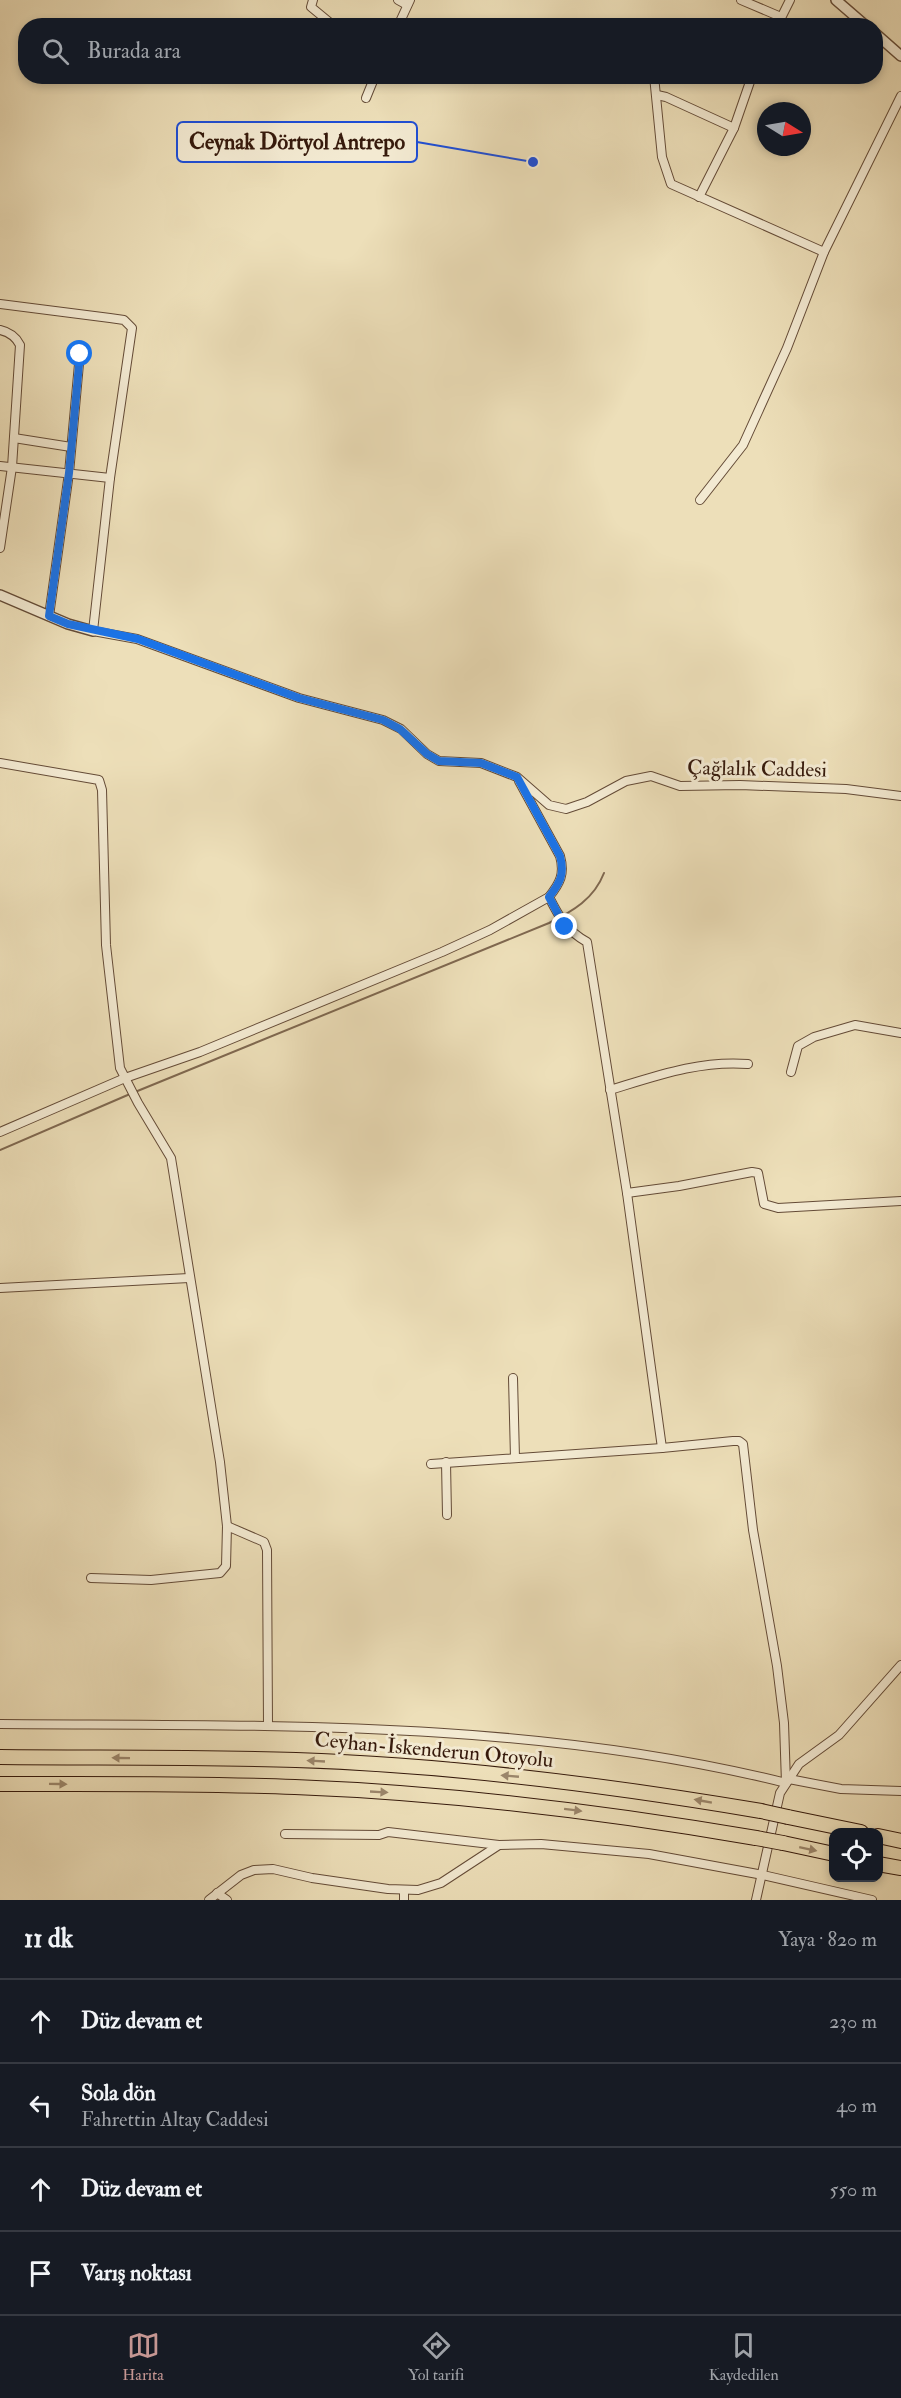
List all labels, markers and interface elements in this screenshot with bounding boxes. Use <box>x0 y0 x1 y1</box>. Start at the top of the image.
search box <box>18 18 883 84</box>
icon: search <box>39 35 72 68</box>
text: Burada ara <box>87 37 181 65</box>
north arrow <box>757 102 811 156</box>
callout: Ceynak Dörtyol Antrepo <box>177 122 417 162</box>
text: Ceynak Dörtyol Antrepo <box>189 128 405 157</box>
route start <box>66 340 92 366</box>
street label: Çağlalık Caddesi <box>687 754 828 784</box>
route end <box>551 913 577 939</box>
street label: Ceyhan-İskenderun Otoyolu <box>313 1726 555 1774</box>
one-way arrow <box>111 1753 130 1763</box>
one-way arrow <box>306 1757 325 1766</box>
one-way arrow <box>500 1771 519 1781</box>
one-way arrow <box>49 1779 68 1789</box>
one-way arrow <box>370 1787 389 1797</box>
one-way arrow <box>694 1797 713 1806</box>
one-way arrow <box>564 1805 583 1815</box>
map controls <box>829 1828 883 1882</box>
button: locate <box>829 1828 883 1882</box>
one-way arrow <box>799 1845 818 1854</box>
text: 11 dk <box>24 1923 73 1955</box>
text: Yaya · 820 m <box>778 1927 877 1952</box>
icon: ahead <box>24 2005 57 2038</box>
text: Düz devam et <box>81 2007 202 2035</box>
text: 230 m <box>829 2009 877 2034</box>
text: Sola dön <box>81 2079 156 2107</box>
icon: left <box>24 2089 57 2122</box>
text: 40 m <box>836 2093 877 2118</box>
text: Fahrettin Altay Caddesi <box>81 2107 269 2132</box>
icon: ahead <box>24 2173 57 2206</box>
text: Düz devam et <box>81 2175 202 2203</box>
text: 550 m <box>830 2177 877 2202</box>
icon: arrive <box>24 2257 57 2290</box>
text: Varış noktası <box>81 2259 192 2287</box>
tab: Harita <box>122 2329 164 2385</box>
tab: Yol tarifi <box>408 2329 464 2385</box>
tab: Kaydedilen <box>709 2329 779 2385</box>

